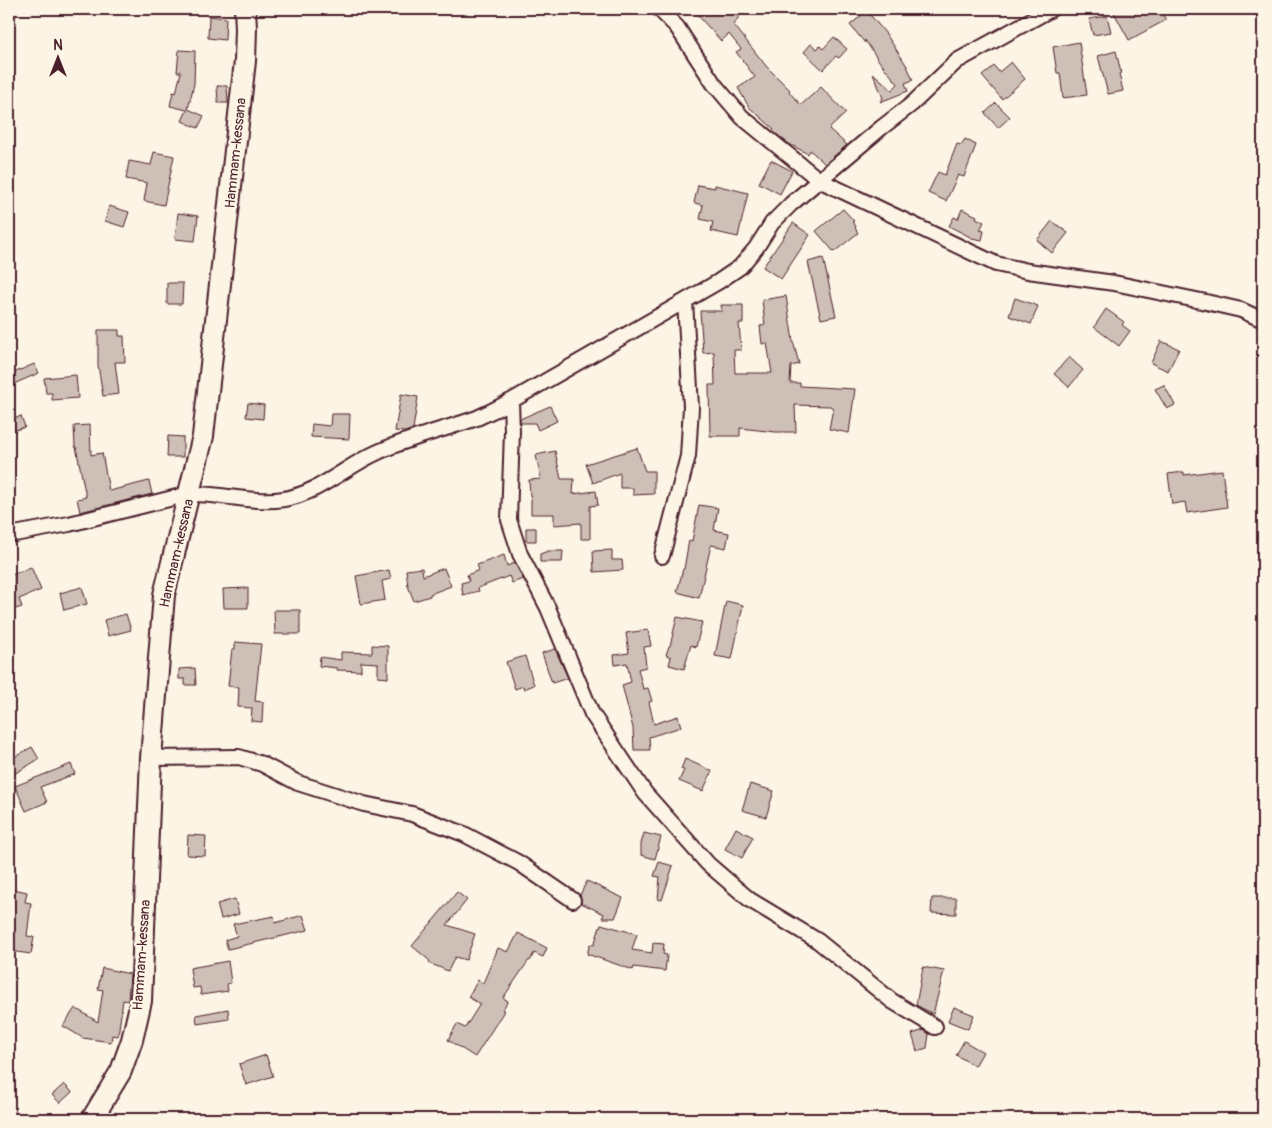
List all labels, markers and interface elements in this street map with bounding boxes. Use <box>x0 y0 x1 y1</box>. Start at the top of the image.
north arrow <box>32 32 82 82</box>
text: N <box>53 37 63 54</box>
street label: Hammam-kessana <box>221 97 250 209</box>
street label: Hammam-kessana <box>156 497 197 609</box>
street label: Hammam-kessana <box>129 899 154 1011</box>

